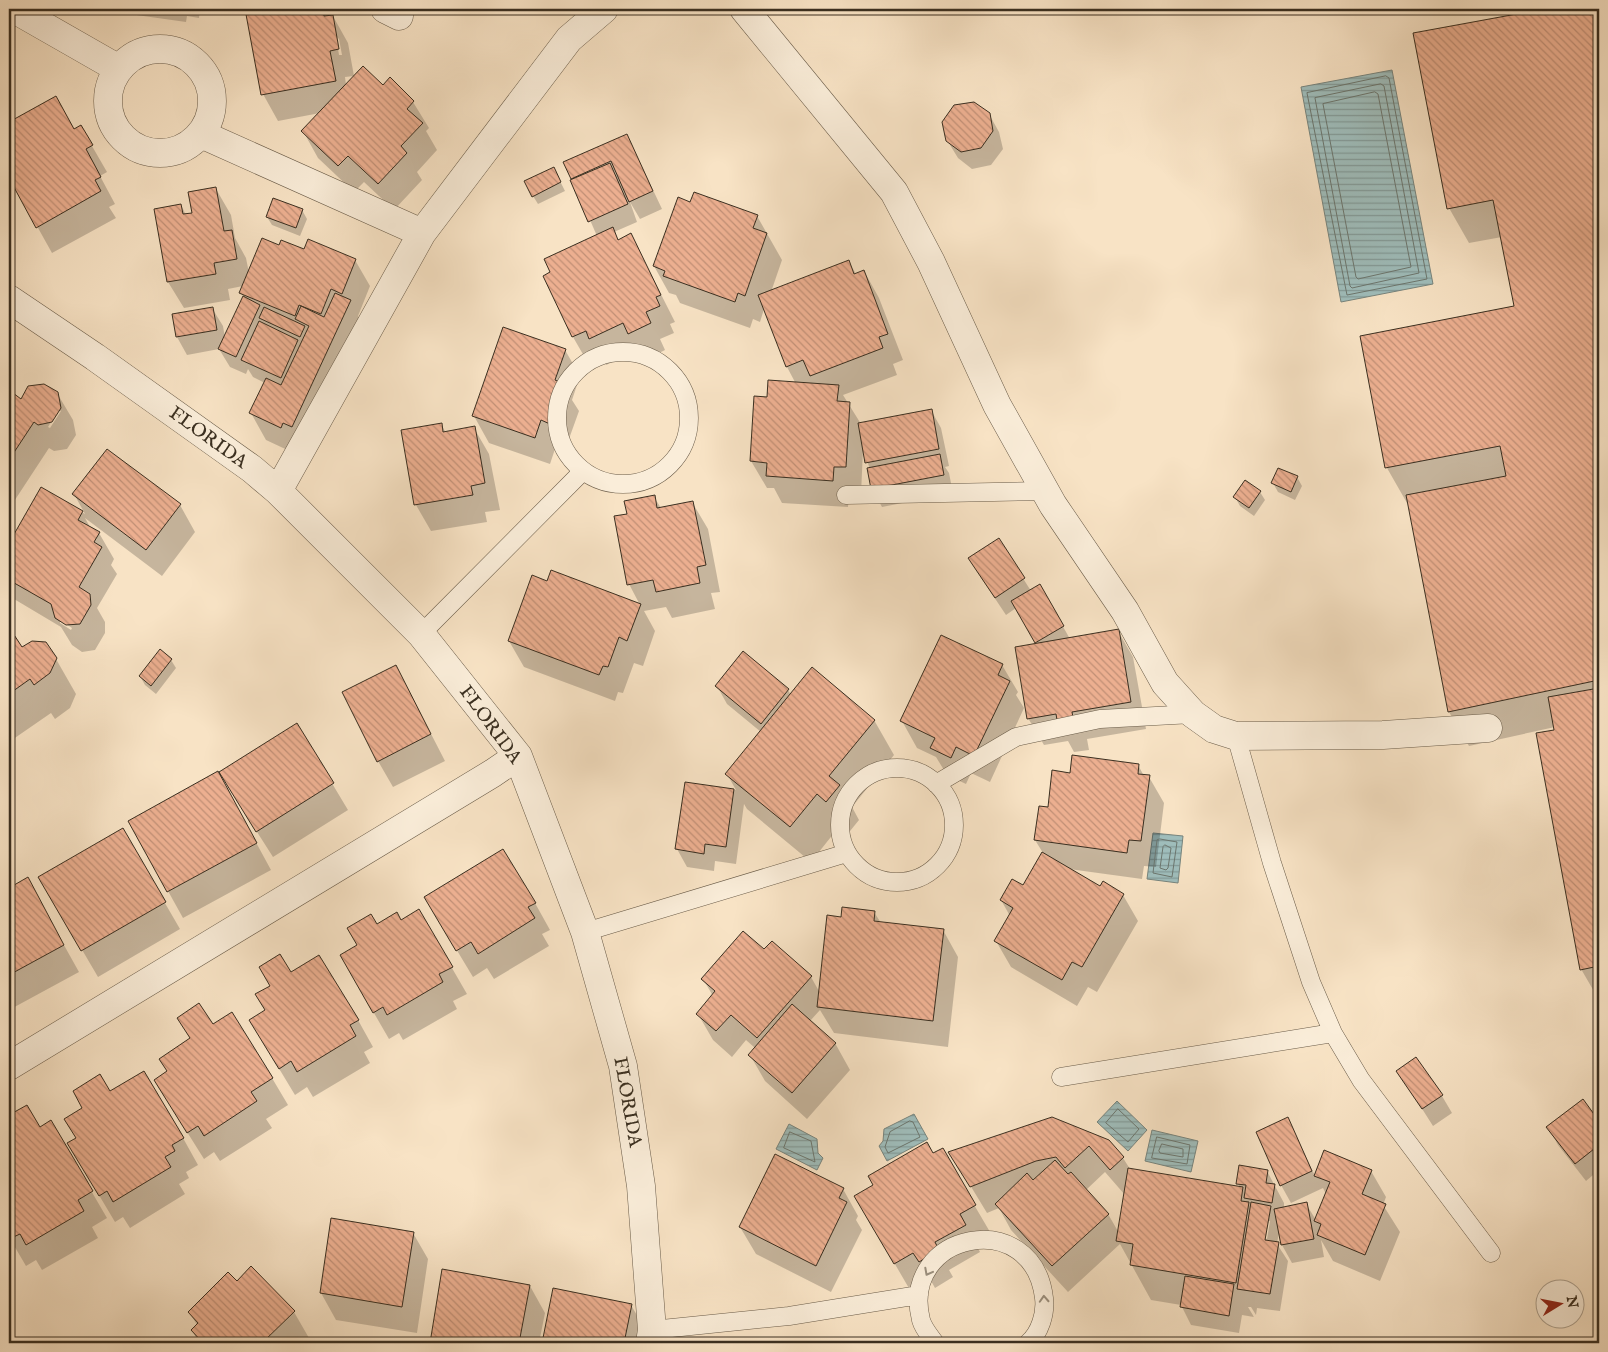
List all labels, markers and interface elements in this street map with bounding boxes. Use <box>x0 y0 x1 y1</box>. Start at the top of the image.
street label: FLORIDA <box>164 401 253 475</box>
street label: FLORIDA <box>453 681 527 770</box>
street label: FLORIDA <box>607 1055 647 1150</box>
one-way arrow <box>924 1266 934 1275</box>
north arrow <box>1536 1280 1586 1330</box>
text: N <box>1562 1293 1582 1309</box>
one-way arrow <box>1038 1295 1049 1303</box>

